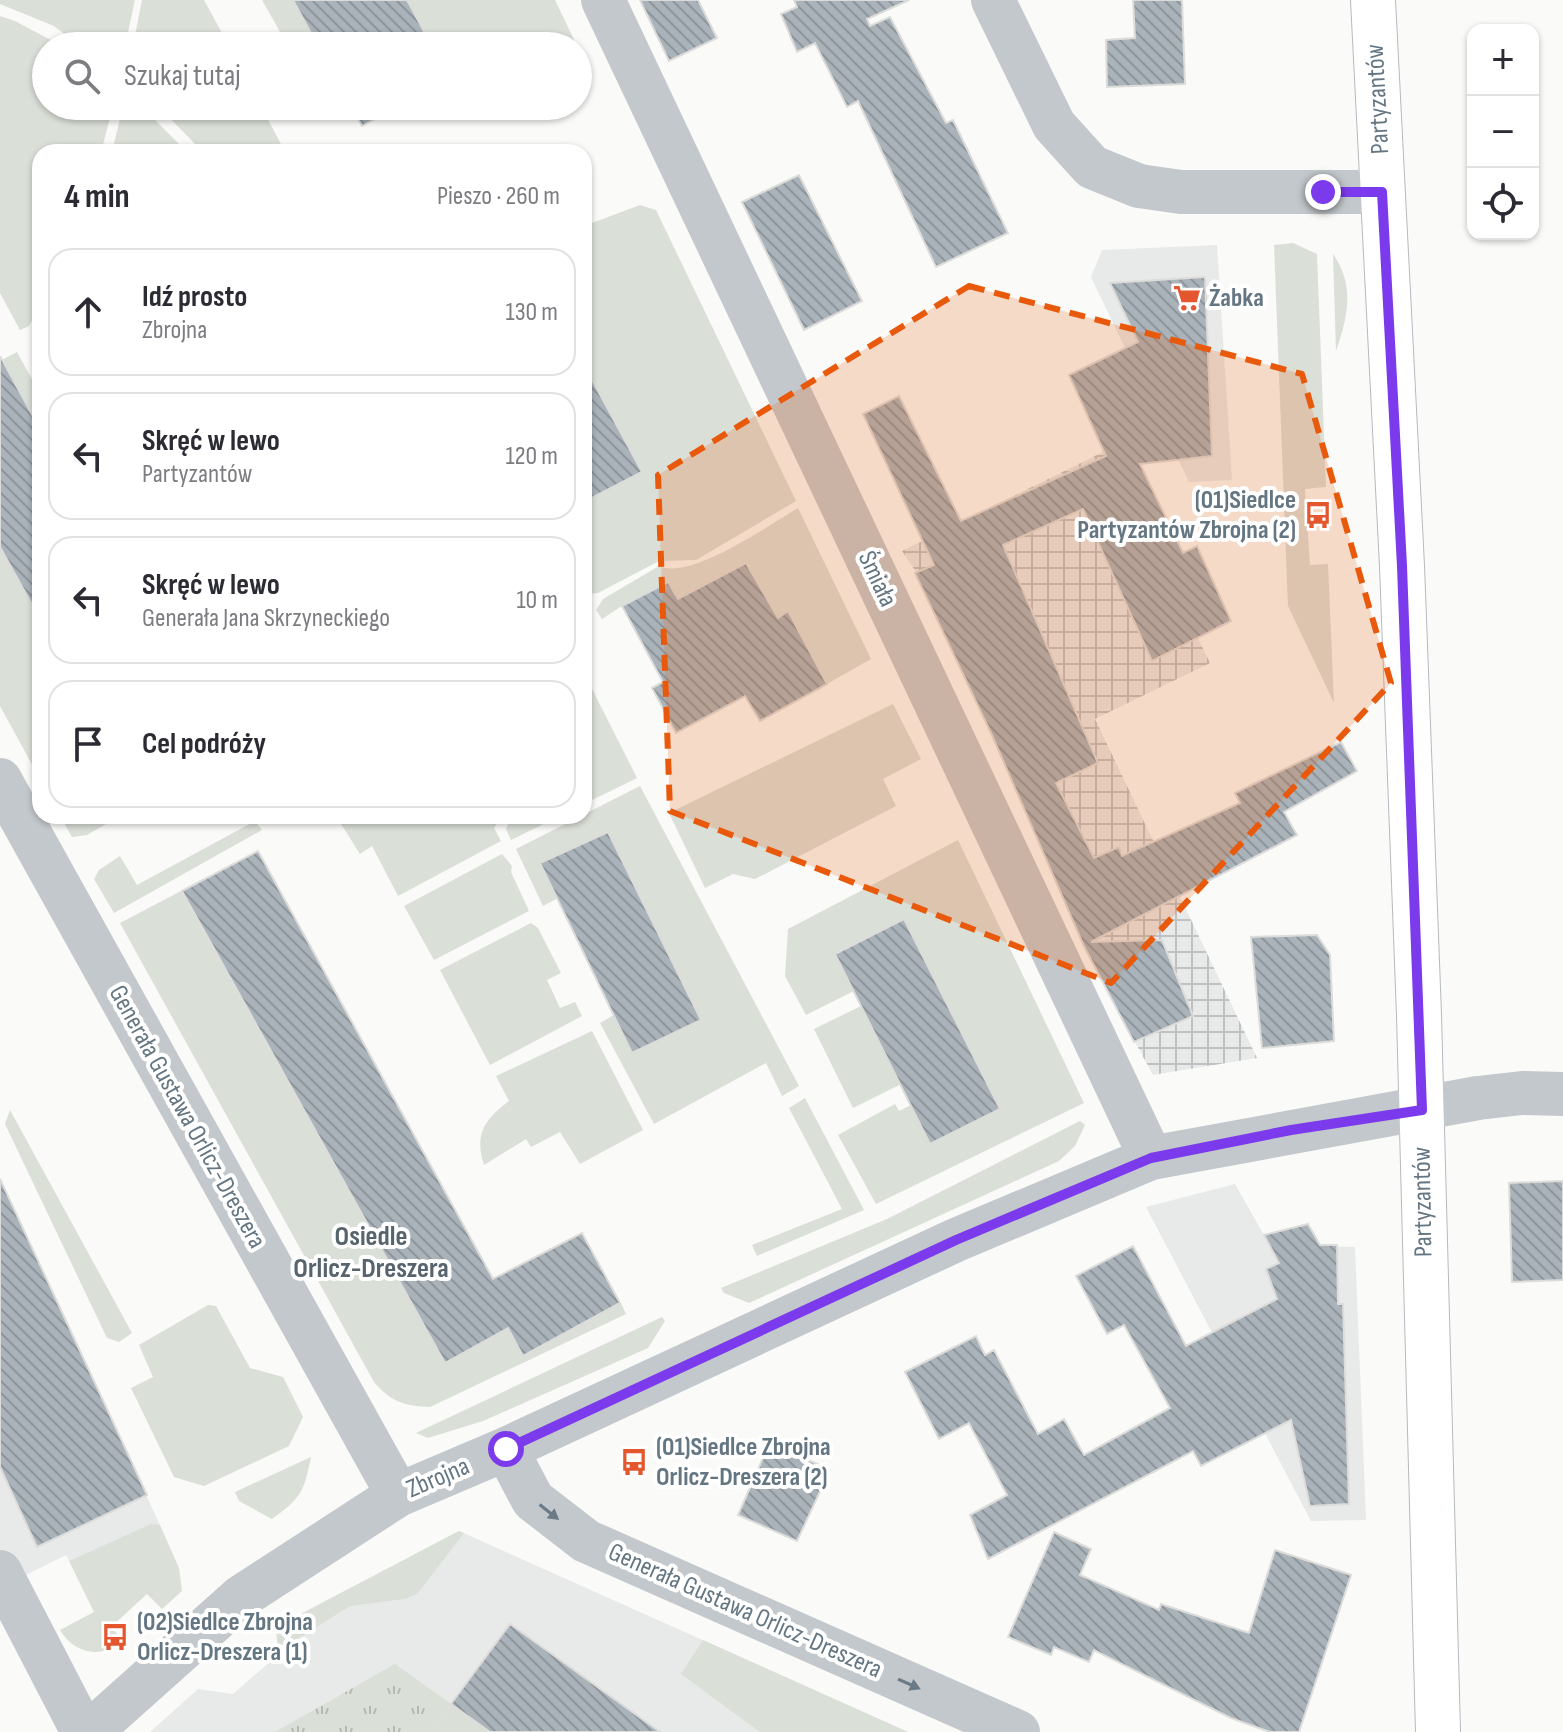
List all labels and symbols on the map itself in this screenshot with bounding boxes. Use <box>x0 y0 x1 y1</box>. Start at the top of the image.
street label: Partyzantów <box>1360 43 1396 155</box>
route end <box>1305 174 1341 210</box>
supermarket icon: Żabka <box>1172 283 1202 313</box>
place label: Żabka <box>1209 283 1264 314</box>
place label: (01)Siedlce Partyzantów Zbrojna (2) <box>1077 485 1296 546</box>
bus stop icon: (01)Siedlce Partyzantów Zbrojna (2) <box>1303 500 1333 530</box>
street label: Śmiała <box>851 546 903 612</box>
street label: Generała Gustawa Orlicz-Dreszera <box>102 980 272 1254</box>
street label: Partyzantów <box>1407 1146 1439 1257</box>
district label: Osiedle Orlicz-Dreszera <box>293 1220 449 1285</box>
route start <box>488 1431 524 1467</box>
place label: (01)Siedlce Zbrojna Orlicz-Dreszera (2) <box>656 1432 831 1493</box>
bus stop icon: (01)Siedlce Zbrojna Orlicz-Dreszera (2) <box>619 1447 649 1477</box>
street label: Zbrojna <box>402 1451 474 1505</box>
one-way arrow <box>539 1504 559 1520</box>
street label: Generała Gustawa Orlicz-Dreszera <box>604 1537 886 1685</box>
place label: (02)Siedlce Zbrojna Orlicz-Dreszera (1) <box>137 1607 313 1668</box>
bus stop icon: (02)Siedlce Zbrojna Orlicz-Dreszera (1) <box>100 1622 130 1652</box>
one-way arrow <box>898 1677 921 1690</box>

